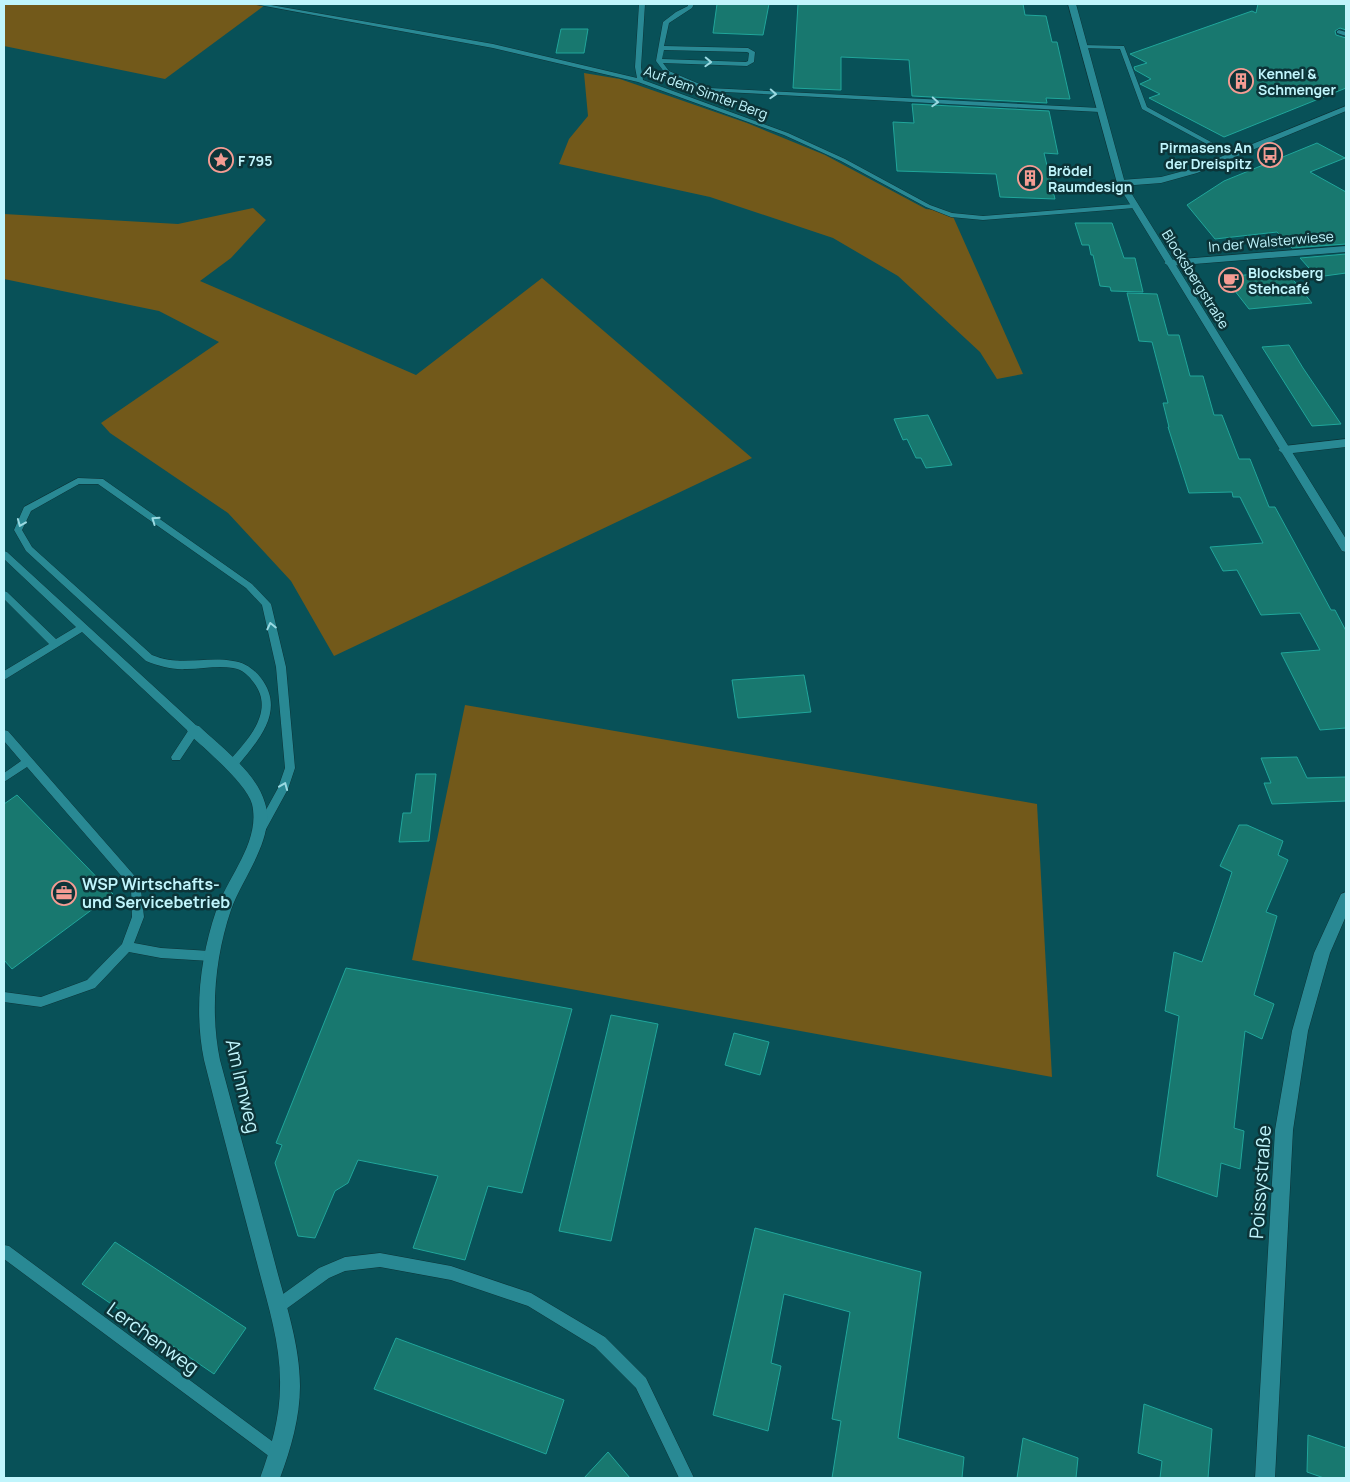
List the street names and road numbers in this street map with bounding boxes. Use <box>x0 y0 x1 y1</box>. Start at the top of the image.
street label: Auf dem Simter Berg <box>641 61 771 123</box>
street label: Blocksbergstraße <box>1158 226 1234 332</box>
street label: In der Walsterwiese <box>1207 226 1335 256</box>
street label: Am Innweg <box>220 1037 266 1135</box>
street label: Poissystraße <box>1243 1124 1277 1240</box>
street label: Lerchenweg <box>102 1296 204 1380</box>

